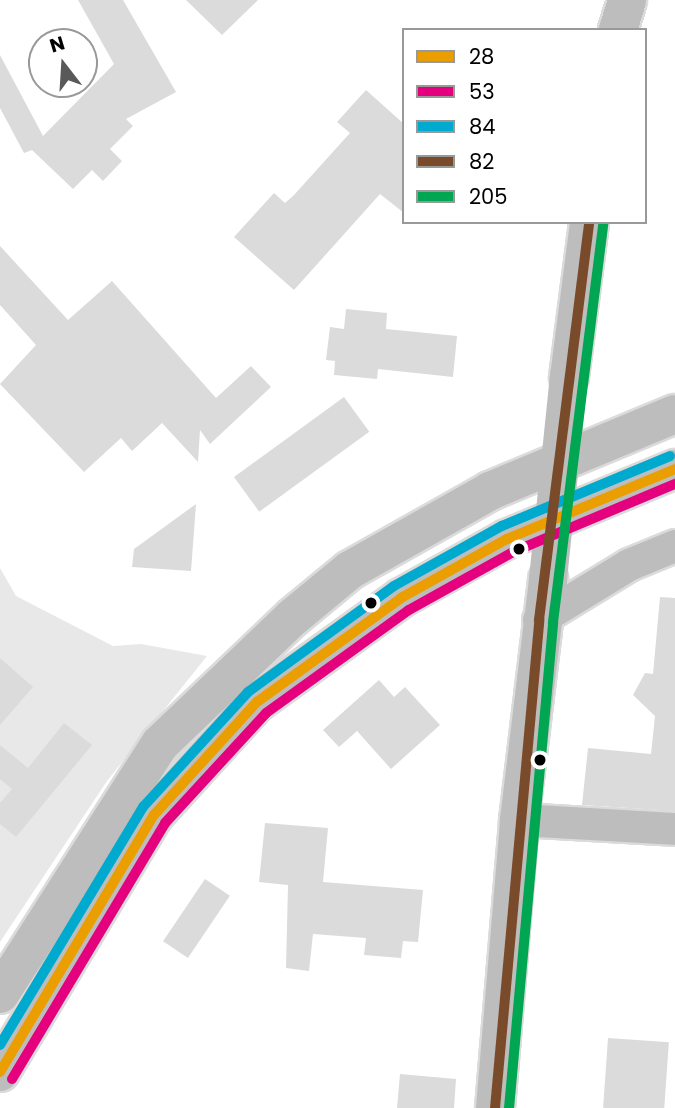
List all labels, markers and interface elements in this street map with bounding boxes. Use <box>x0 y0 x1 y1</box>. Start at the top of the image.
north arrow <box>28 28 98 98</box>
legend <box>402 28 647 224</box>
text: N <box>47 29 68 59</box>
text: 28 <box>469 42 494 71</box>
text: 53 <box>469 77 495 106</box>
text: 84 <box>469 112 495 141</box>
text: 82 <box>469 147 494 176</box>
text: 205 <box>469 182 507 211</box>
unlabelled marker <box>512 542 526 556</box>
unlabelled marker <box>364 596 378 610</box>
unlabelled marker <box>533 753 547 767</box>

